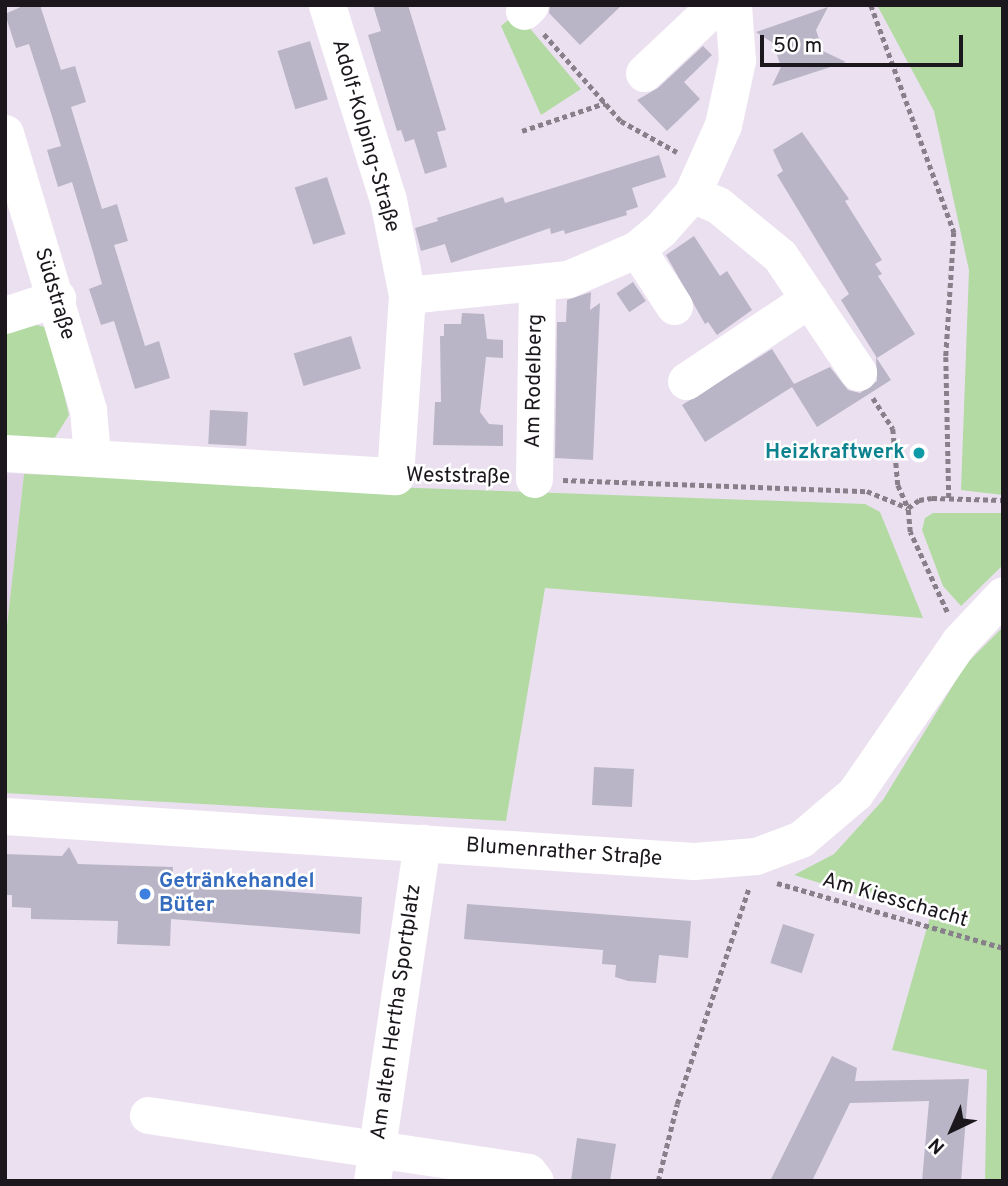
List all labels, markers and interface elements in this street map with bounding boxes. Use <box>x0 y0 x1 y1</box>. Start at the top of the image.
scale bar <box>763 21 966 65</box>
text: 50 m <box>773 33 822 60</box>
street label: Adolf-Kolping-Straße <box>325 37 405 235</box>
street label: Südstraße <box>28 245 80 343</box>
street label: Am Rodelberg <box>521 314 549 448</box>
place label: Heizkraftwerk <box>765 440 905 466</box>
marker: Heizkraftwerk <box>911 445 927 461</box>
street label: Weststraße <box>406 463 510 491</box>
street label: Blumenrather Straße <box>465 834 663 872</box>
street label: Am Kiesschacht <box>819 868 971 934</box>
place label: Getränkehandel Büter <box>159 869 315 919</box>
street label: Am alten Hertha Sportplatz <box>367 882 427 1142</box>
marker: Getränkehandel Büter <box>137 886 153 902</box>
north arrow <box>917 1095 987 1165</box>
text: N <box>924 1132 951 1158</box>

